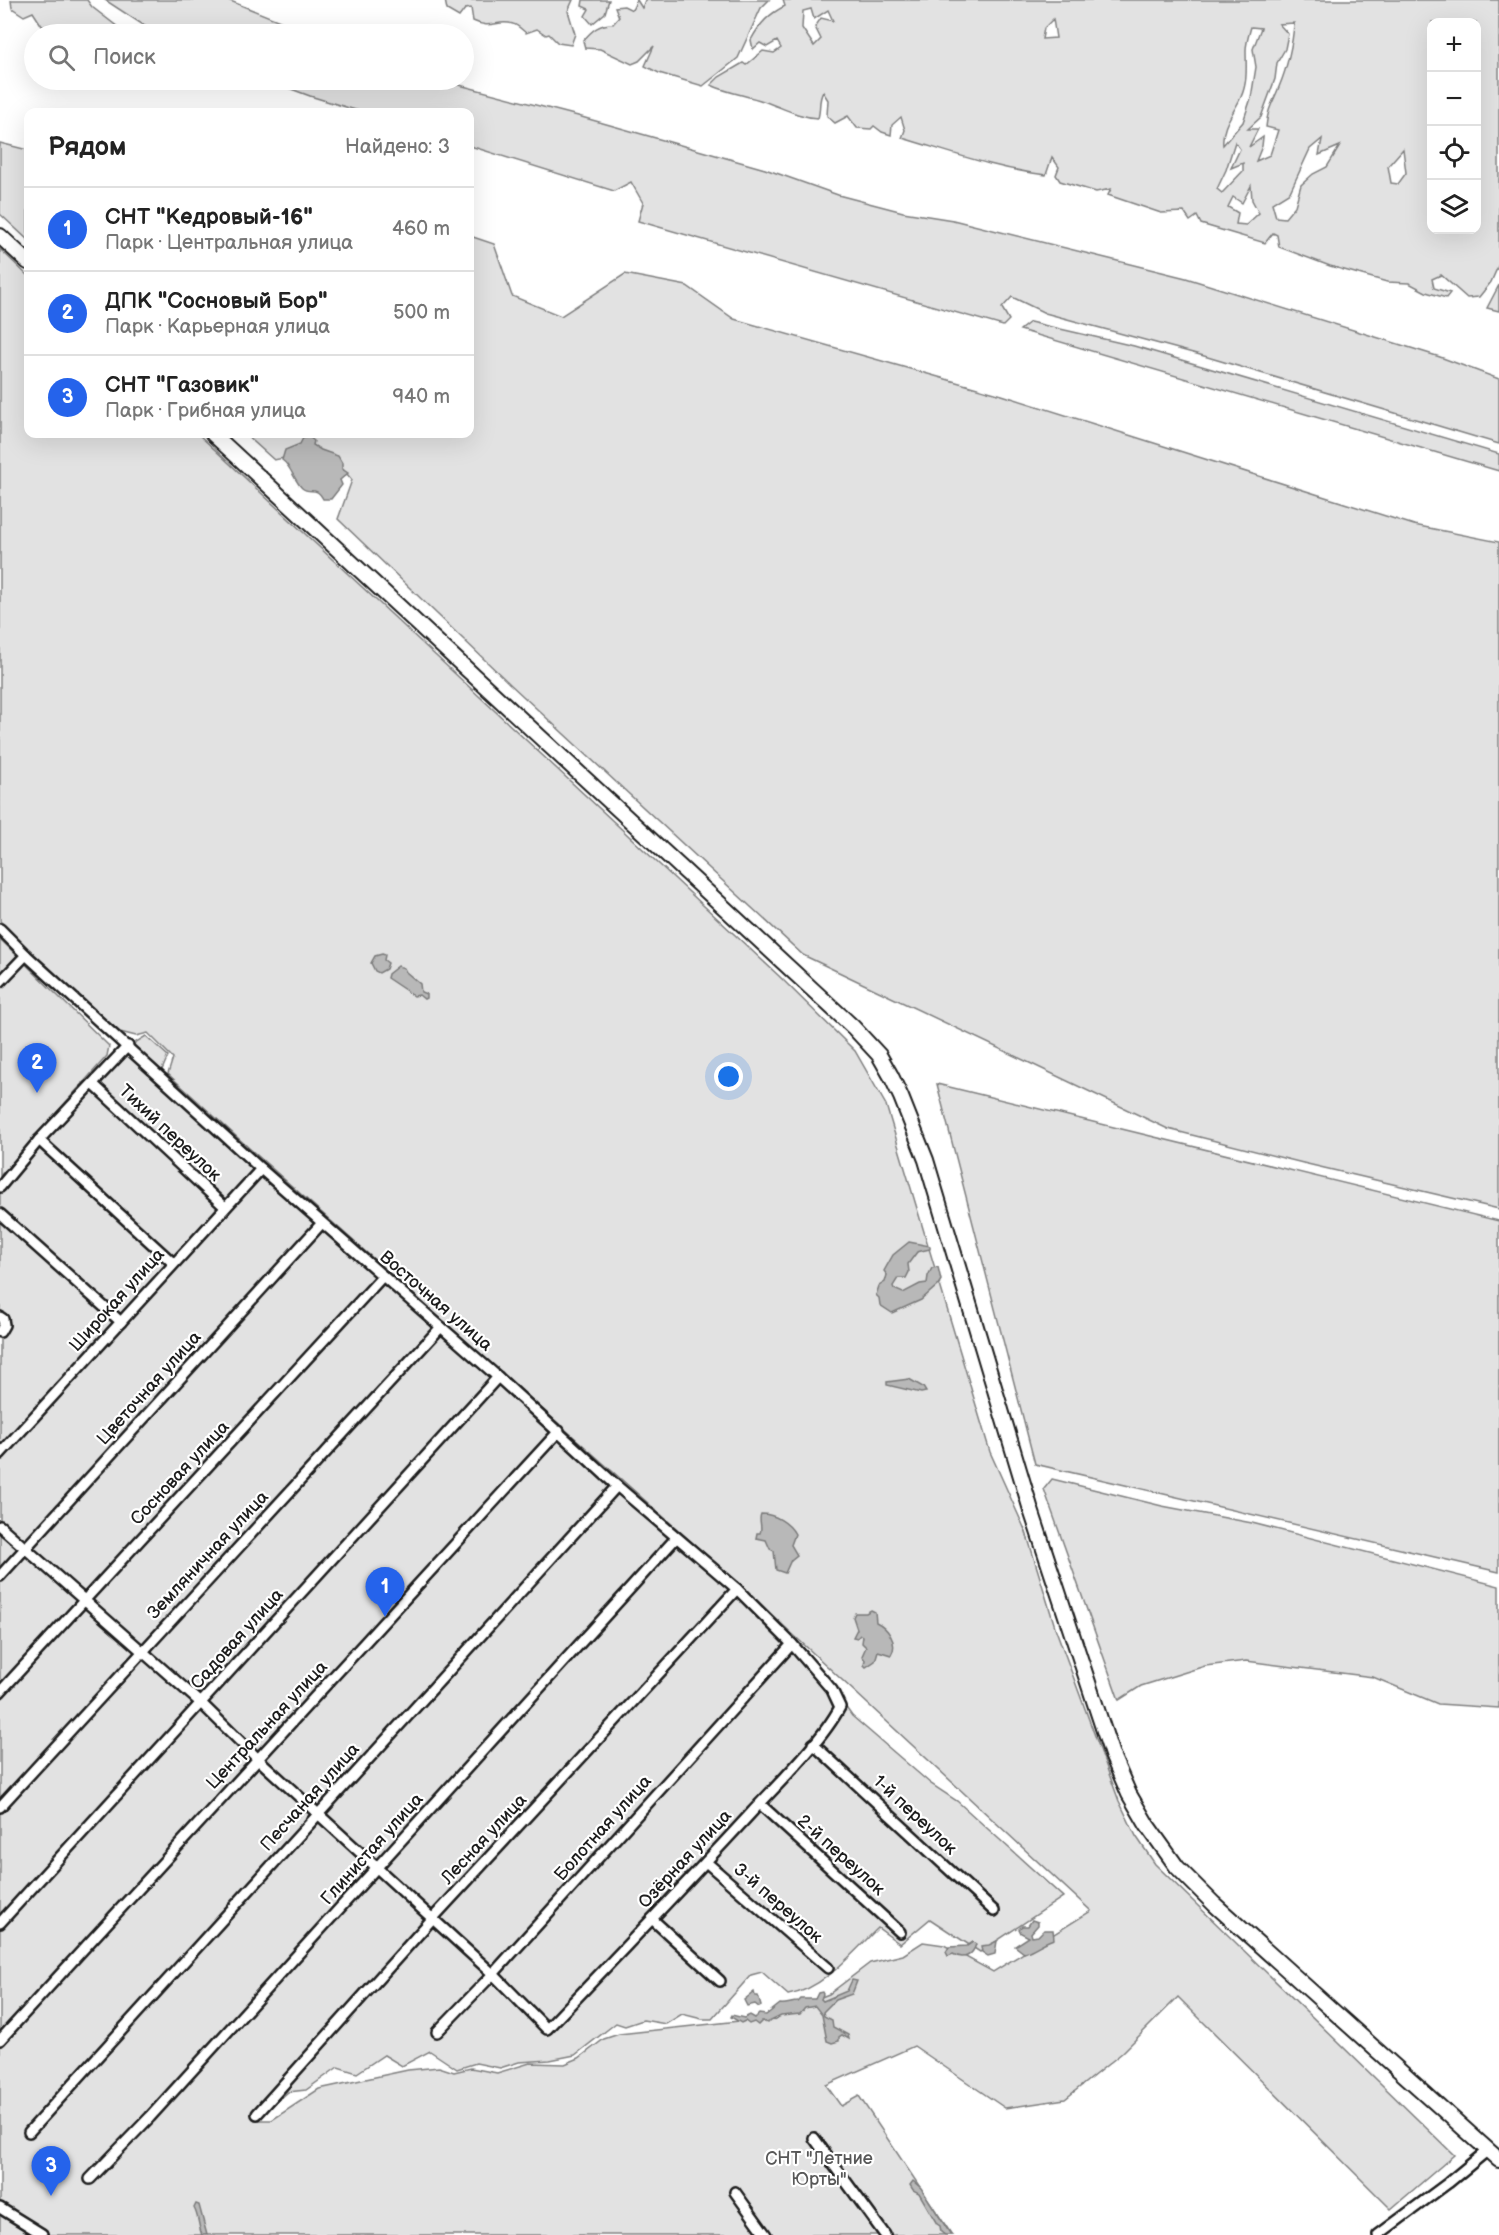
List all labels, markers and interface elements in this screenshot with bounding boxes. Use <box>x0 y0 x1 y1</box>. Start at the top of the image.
map controls <box>1427 18 1481 234</box>
button: + <box>1427 18 1481 72</box>
search box <box>24 24 474 90</box>
icon: search <box>45 41 78 74</box>
text: Поиск <box>93 44 156 71</box>
button: − <box>1427 72 1481 126</box>
button: locate <box>1427 126 1481 180</box>
text: Рядом <box>48 132 126 163</box>
text: Найдено: 3 <box>345 135 450 159</box>
button: layers <box>1427 180 1481 234</box>
text: СНТ "Кедровый-16" <box>105 204 313 231</box>
text: 1 <box>63 217 72 241</box>
text: 460 m <box>392 217 450 241</box>
text: Парк · Центральная улица <box>105 231 353 255</box>
text: ДПК "Сосновый Бор" <box>105 288 328 315</box>
text: 2 <box>62 301 73 325</box>
text: 500 m <box>393 301 450 325</box>
text: Парк · Карьерная улица <box>105 315 330 339</box>
text: СНТ "Газовик" <box>105 372 259 399</box>
text: 3 <box>62 385 73 409</box>
text: 940 m <box>393 385 450 409</box>
text: Парк · Грибная улица <box>105 399 306 423</box>
pin: 2 <box>18 1044 57 1093</box>
your location <box>714 1062 743 1091</box>
street label: Тихий переулок <box>115 1080 226 1186</box>
street label: Широкая улица <box>65 1244 169 1356</box>
street label: Восточная улица <box>376 1247 497 1356</box>
street label: Цветочная улица <box>93 1327 206 1449</box>
street label: Сосновая улица <box>126 1416 234 1529</box>
street label: Земляничная улица <box>143 1486 273 1623</box>
pin: 1 <box>366 1568 404 1617</box>
street label: Садовая улица <box>186 1584 288 1694</box>
street label: Центральная улица <box>202 1656 332 1794</box>
street label: Песчаная улица <box>256 1739 364 1855</box>
street label: Болотная улица <box>550 1771 656 1885</box>
street label: 1-й переулок <box>869 1771 962 1859</box>
street label: Глинистая улица <box>316 1789 428 1909</box>
street label: Лесная улица <box>436 1789 531 1889</box>
street label: Озёрная улица <box>634 1805 736 1913</box>
street label: 2-й переулок <box>793 1810 889 1900</box>
street label: 3-й переулок <box>729 1859 827 1948</box>
pin: 3 <box>32 2146 70 2196</box>
park label: СНТ "Летние Юрты" <box>765 2148 873 2190</box>

